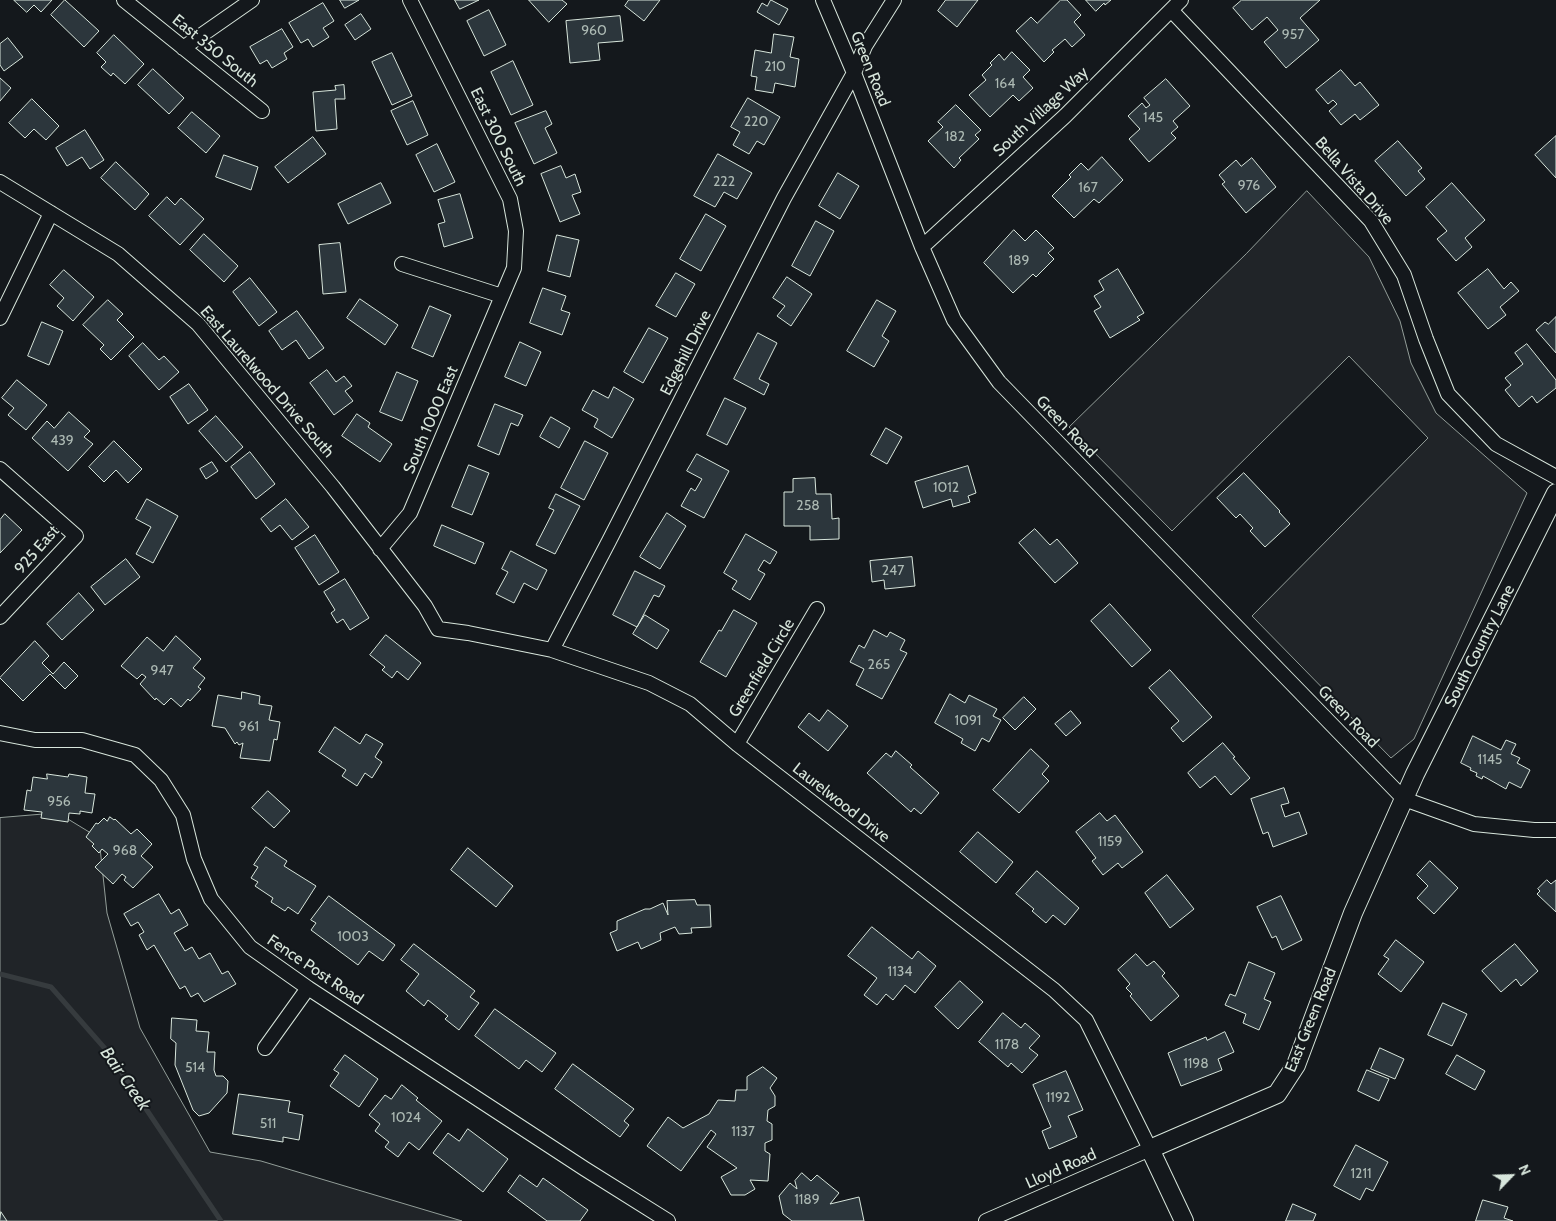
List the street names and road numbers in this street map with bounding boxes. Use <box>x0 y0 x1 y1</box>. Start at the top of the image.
street label: East 350 South <box>168 11 262 91</box>
street label: Green Road <box>846 29 894 109</box>
street label: South Village Way <box>989 63 1093 161</box>
street label: East 300 South <box>466 85 530 189</box>
street label: Bella Vista Drive <box>1311 133 1397 229</box>
street label: East Laurelwood Drive South <box>196 302 338 462</box>
street label: Edgehill Drive <box>656 307 716 399</box>
street label: South 1000 East <box>400 363 462 477</box>
street label: Green Road <box>1032 392 1100 462</box>
street label: 925 East <box>11 522 63 578</box>
street label: South Country Lane <box>1441 582 1519 710</box>
street label: Greenfield Circle <box>725 615 799 721</box>
street label: Green Road <box>1314 682 1382 752</box>
street label: Laurelwood Drive <box>788 759 894 847</box>
street label: Fence Post Road <box>263 931 367 1009</box>
street label: East Green Road <box>1281 965 1341 1075</box>
street label: Lloyd Road <box>1023 1145 1099 1193</box>

